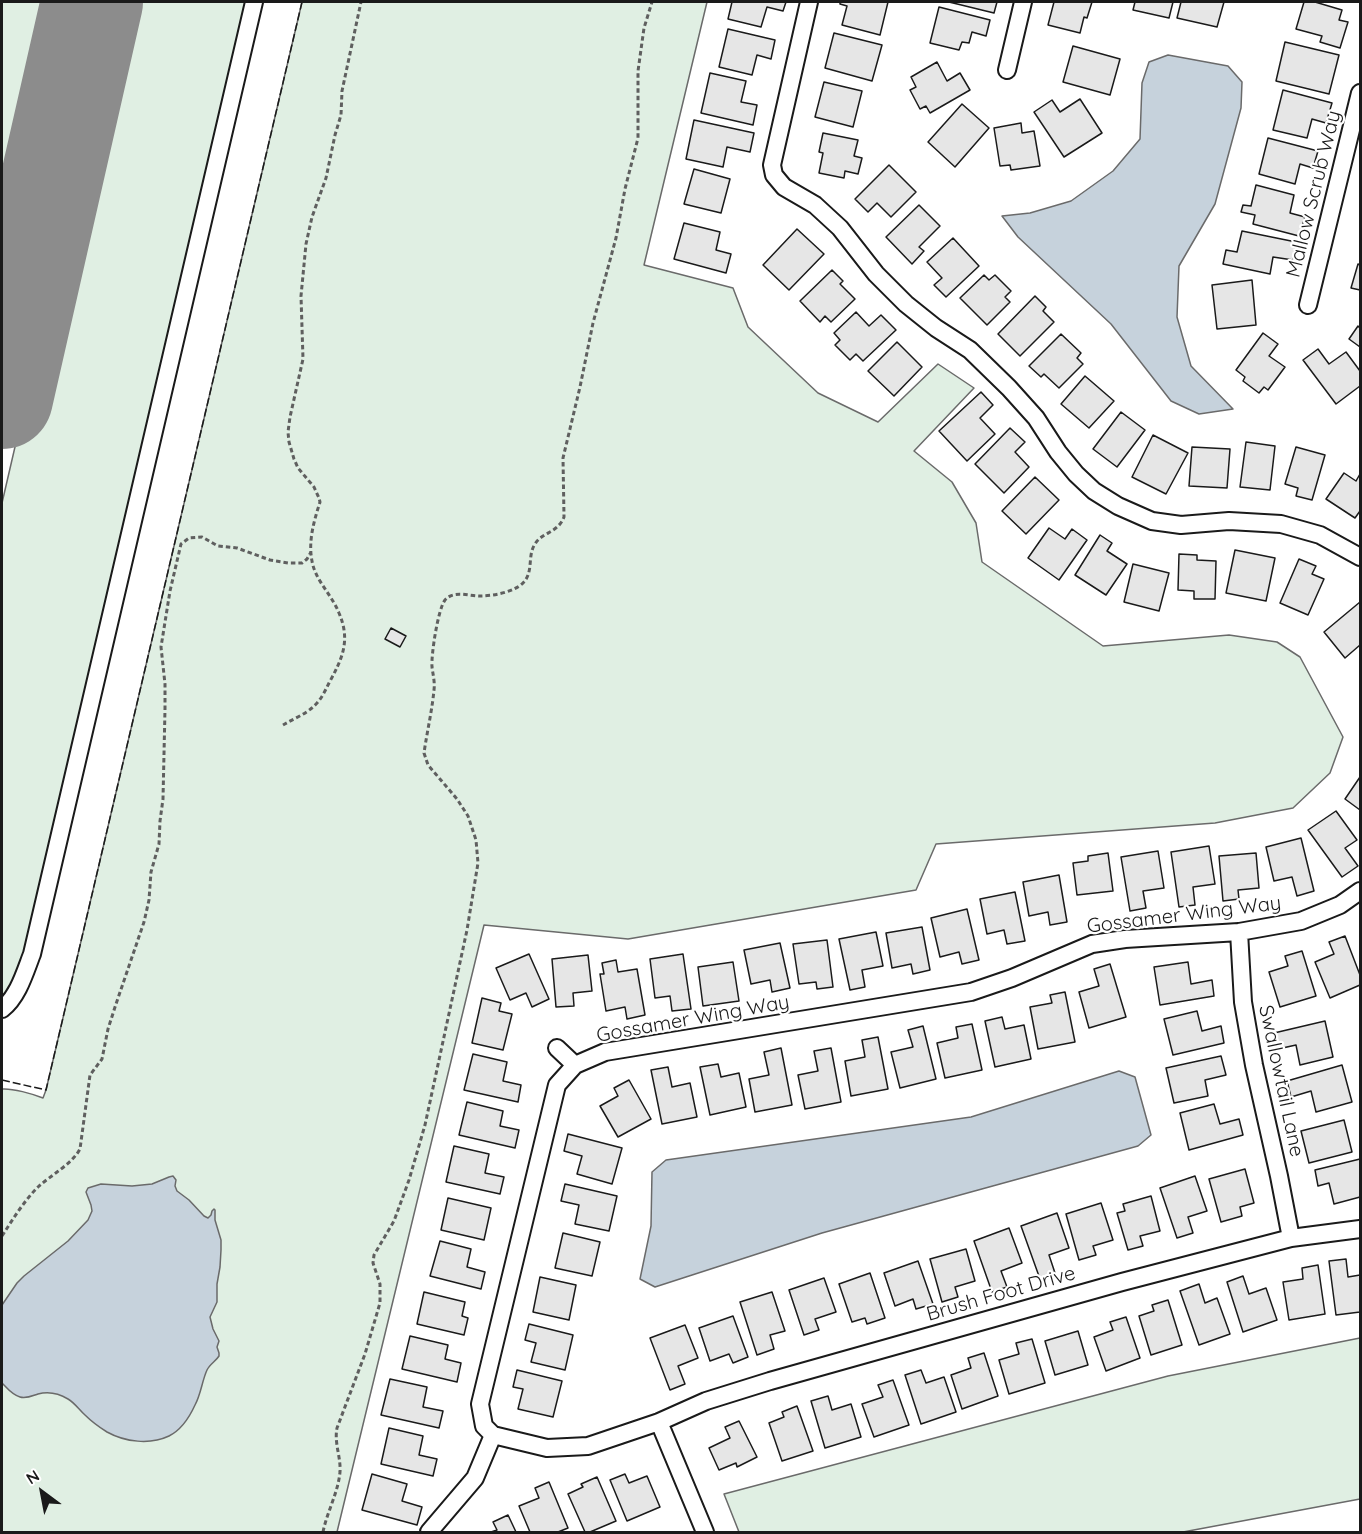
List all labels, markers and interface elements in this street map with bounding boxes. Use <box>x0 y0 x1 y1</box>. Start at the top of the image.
street label: Mallow Scrub Way <box>1282 108 1346 280</box>
street label: Gossamer Wing Way <box>1086 891 1282 939</box>
street label: Gossamer Wing Way <box>595 990 791 1048</box>
street label: Swallowtail Lane <box>1253 1003 1309 1159</box>
street label: Brush Foot Drive <box>924 1261 1078 1327</box>
north arrow <box>12 1462 72 1522</box>
text: N <box>22 1465 43 1488</box>

